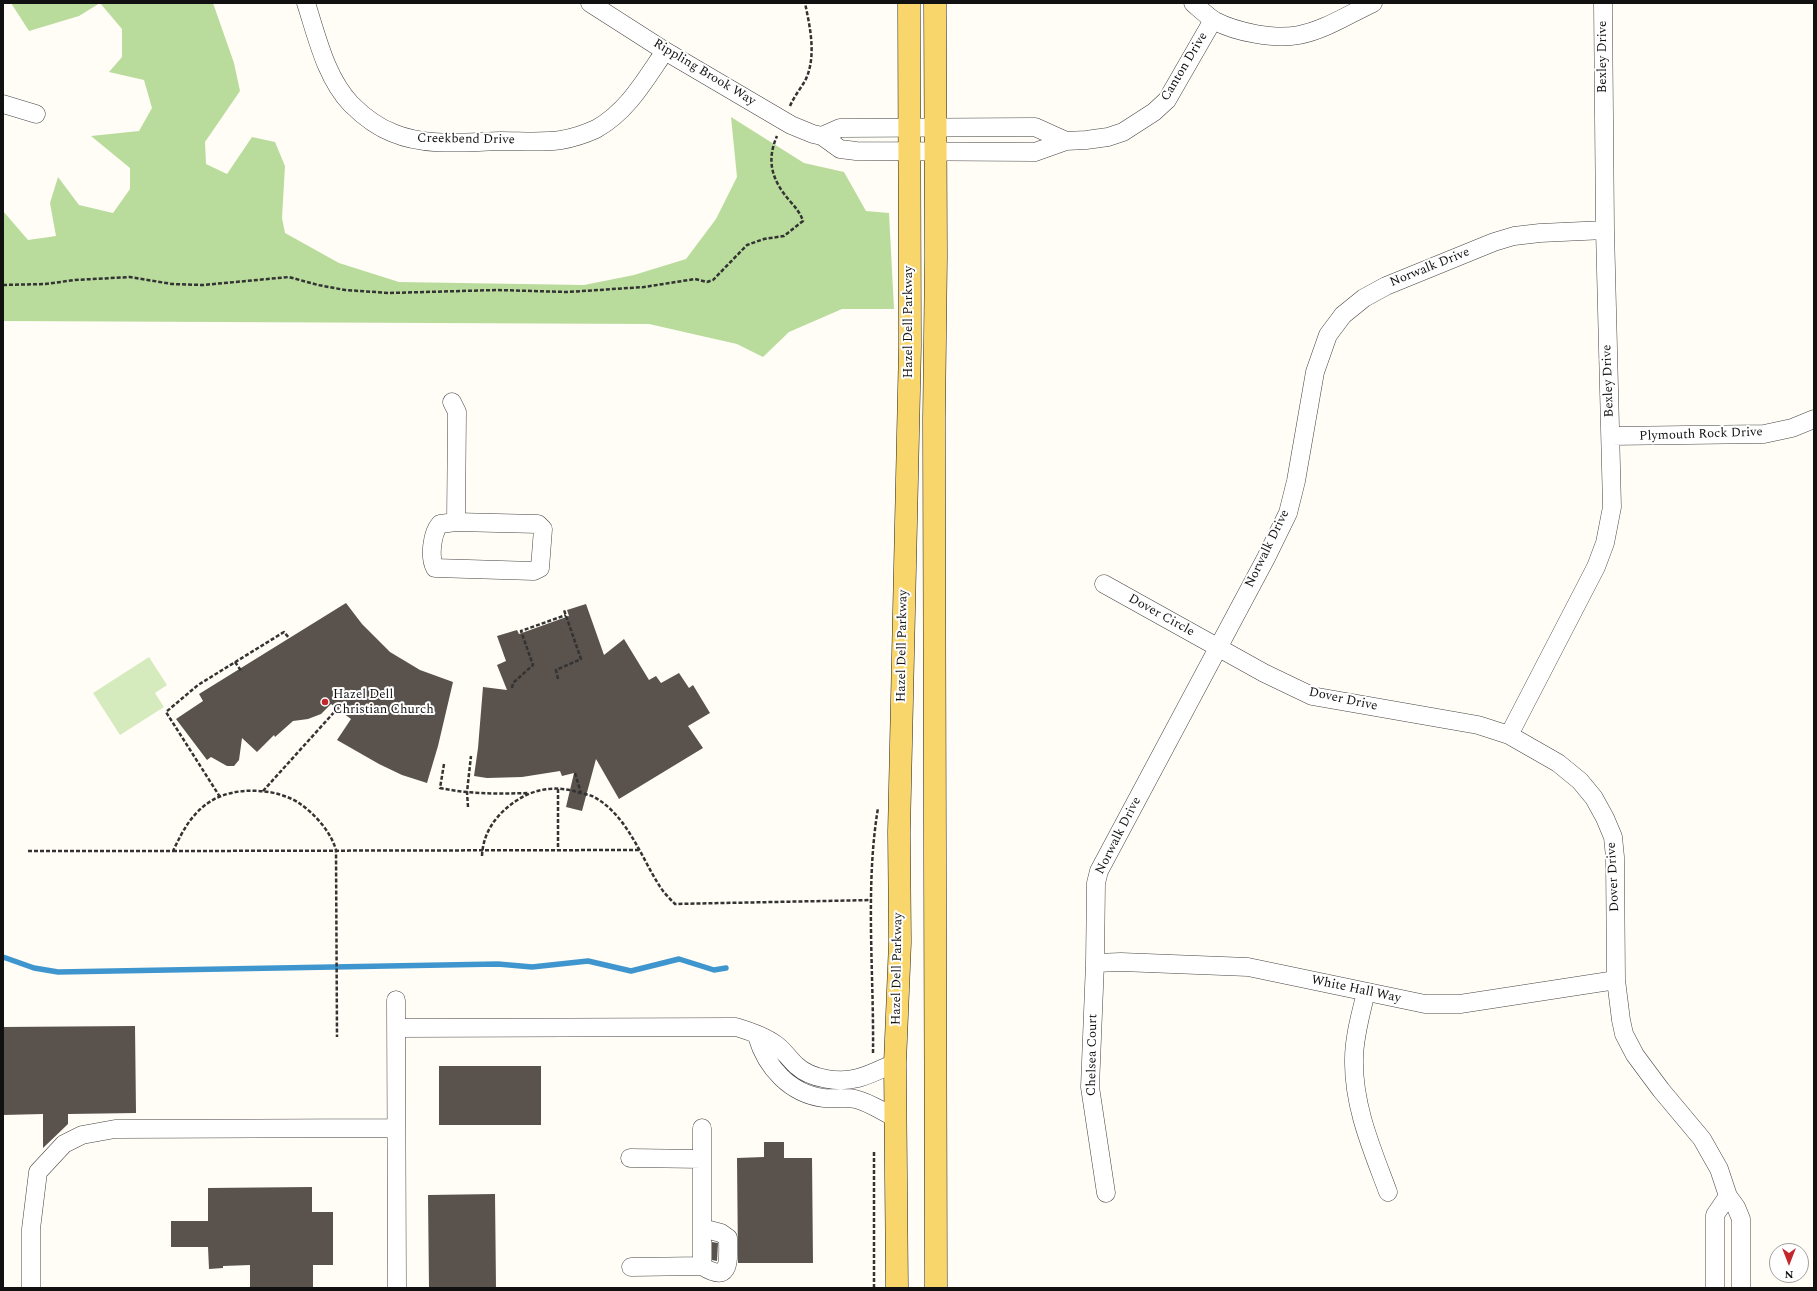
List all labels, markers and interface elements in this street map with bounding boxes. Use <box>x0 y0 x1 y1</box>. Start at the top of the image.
street label: Bexley Drive <box>1595 21 1611 93</box>
street label: Canton Drive <box>1158 30 1212 104</box>
street label: Rippling Brook Way <box>650 36 758 110</box>
street label: Creekbend Drive <box>417 131 515 149</box>
street label: Norwalk Drive <box>1388 245 1472 291</box>
street label: Hazel Dell Parkway <box>901 266 917 378</box>
street label: Bexley Drive <box>1600 344 1618 418</box>
street label: Plymouth Rock Drive <box>1639 425 1763 445</box>
street label: Norwalk Drive <box>1242 507 1294 591</box>
street label: Hazel Dell Parkway <box>894 590 912 702</box>
street label: Dover Circle <box>1125 591 1197 641</box>
street label: Dover Drive <box>1307 685 1379 715</box>
place label: Hazel Dell Christian Church <box>333 687 434 718</box>
marker: Hazel Dell Christian Church <box>320 697 330 707</box>
street label: Norwalk Drive <box>1093 795 1145 877</box>
street label: Dover Drive <box>1604 842 1624 912</box>
street label: Hazel Dell Parkway <box>889 913 907 1025</box>
street label: White Hall Way <box>1310 973 1402 1007</box>
street label: Chelsea Court <box>1084 1014 1102 1096</box>
north arrow <box>1769 1243 1809 1283</box>
text: N <box>1785 1266 1794 1283</box>

